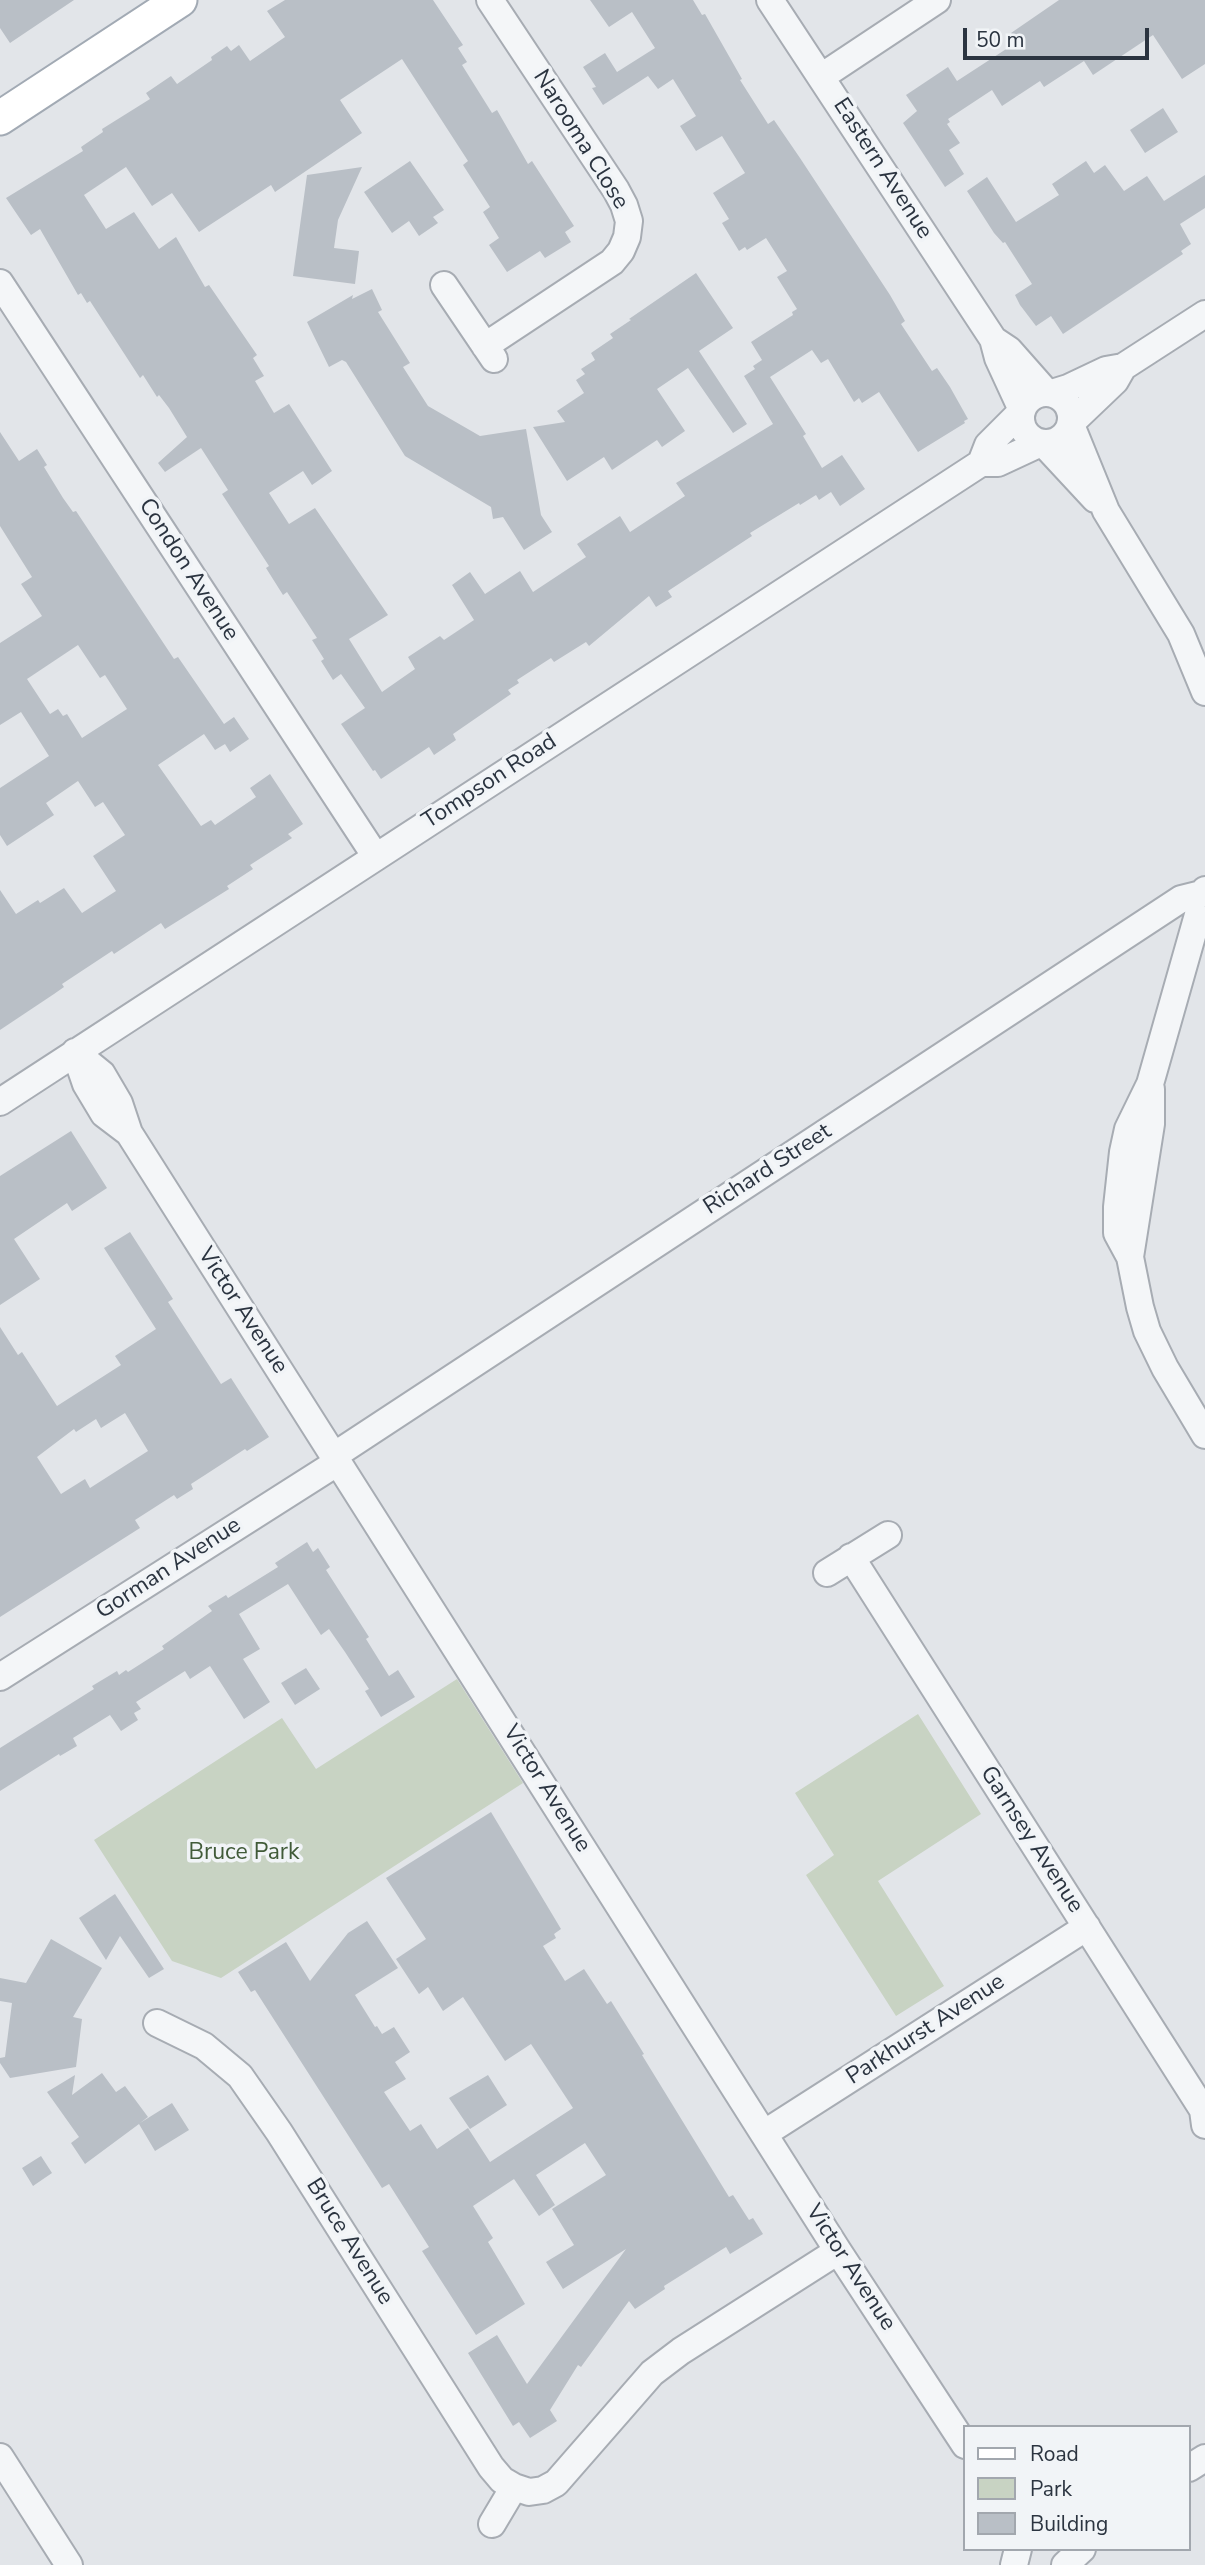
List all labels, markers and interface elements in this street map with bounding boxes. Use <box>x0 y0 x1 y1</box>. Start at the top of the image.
scale bar <box>967 14 1152 58</box>
text: 50 m <box>976 26 1025 54</box>
street label: Narooma Close <box>526 65 634 215</box>
street label: Eastern Avenue <box>826 94 938 244</box>
street label: Condon Avenue <box>132 494 244 646</box>
street label: Tompson Road <box>418 728 562 836</box>
street label: Richard Street <box>699 1118 837 1222</box>
street label: Victor Avenue <box>191 1243 293 1379</box>
street label: Gorman Avenue <box>92 1512 246 1626</box>
street label: Victor Avenue <box>496 1720 596 1858</box>
street label: Garnsey Avenue <box>973 1761 1089 1919</box>
park label: Bruce Park <box>188 1839 300 1867</box>
street label: Parkhurst Avenue <box>842 1969 1010 2091</box>
street label: Bruce Avenue <box>299 2174 399 2310</box>
street label: Victor Avenue <box>799 2200 901 2336</box>
legend <box>964 2425 1191 2551</box>
text: Road <box>1030 2440 1079 2468</box>
text: Park <box>1030 2475 1072 2503</box>
text: Building <box>1030 2510 1108 2538</box>

